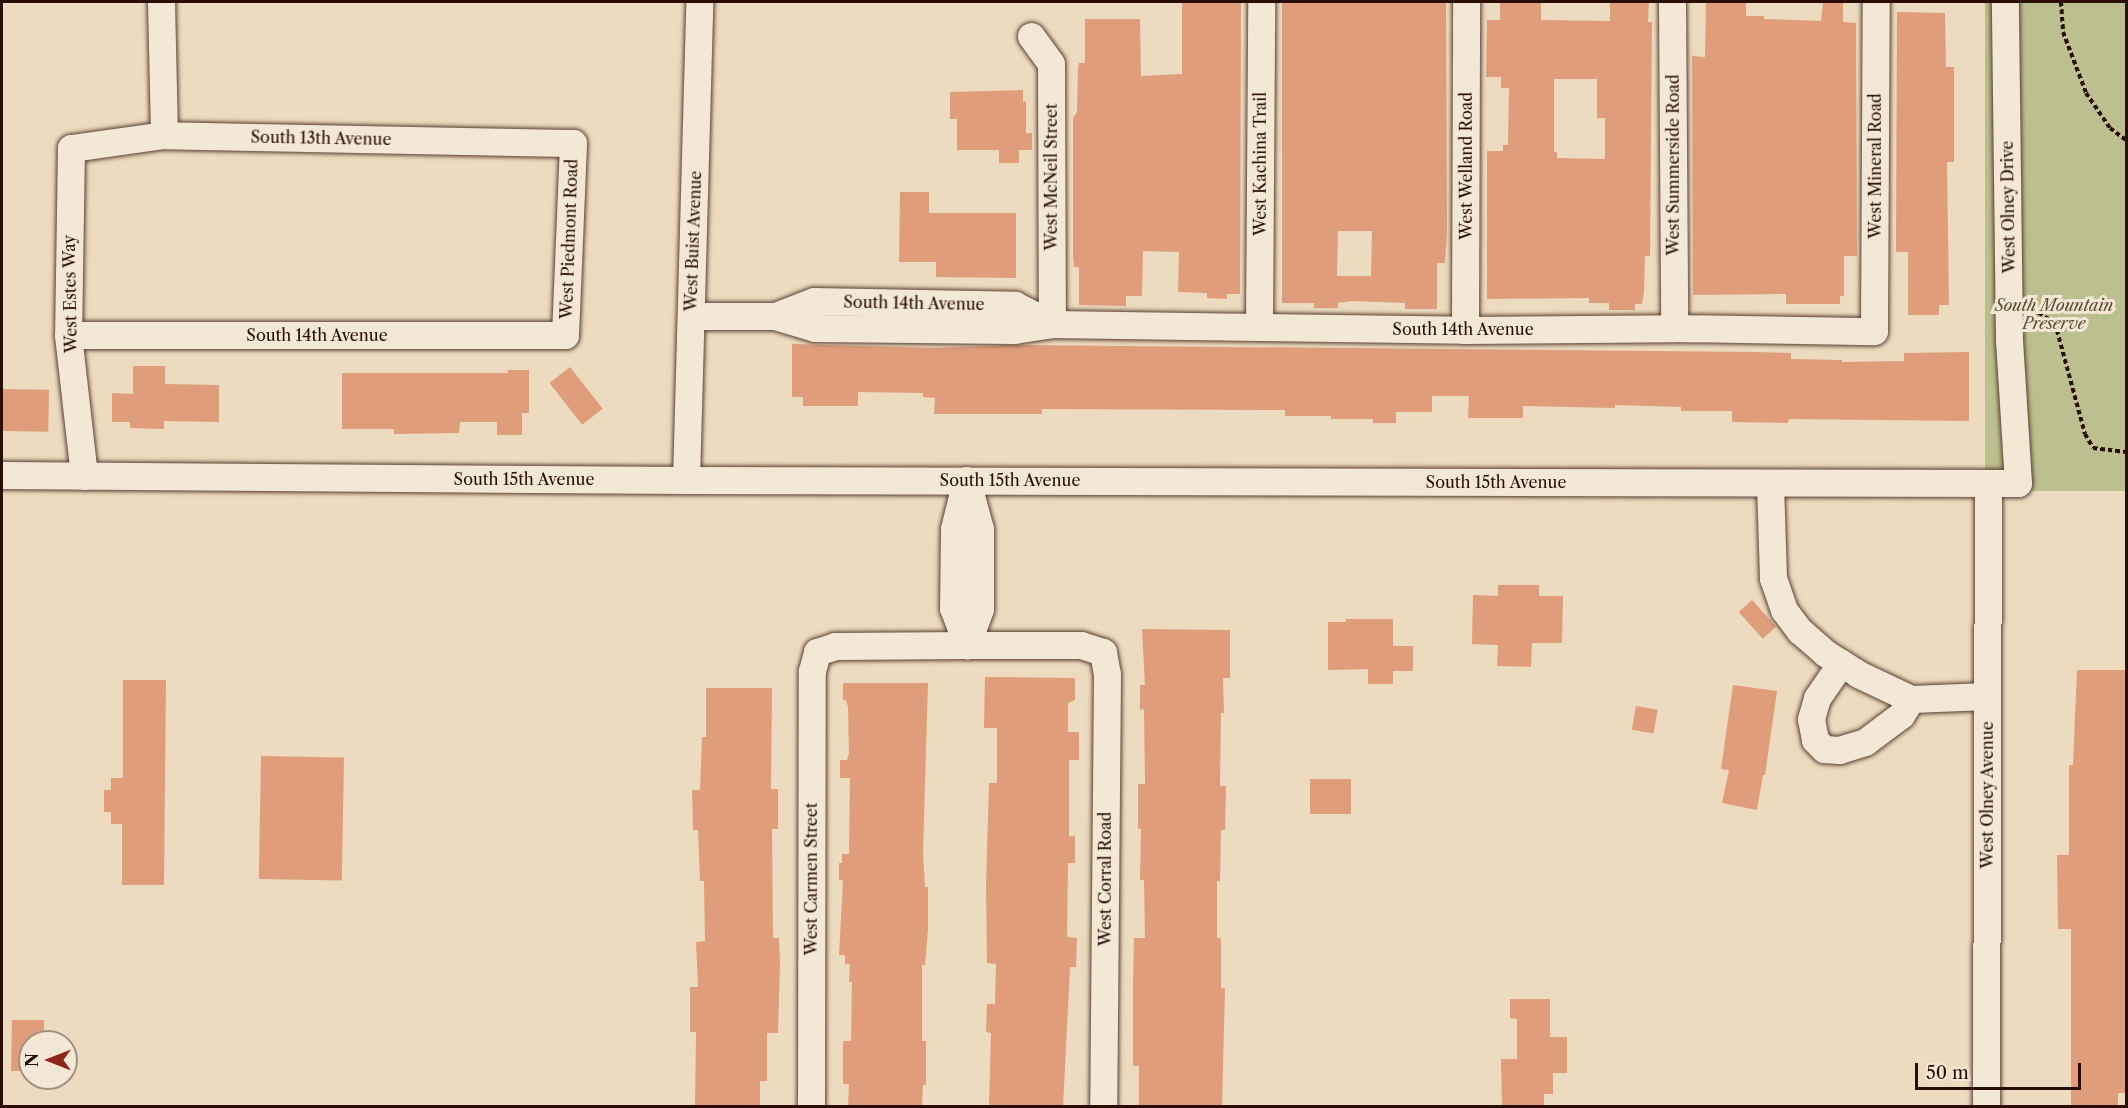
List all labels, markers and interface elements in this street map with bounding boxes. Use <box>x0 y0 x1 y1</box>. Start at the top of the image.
street label: West Summerside Road <box>1663 74 1683 256</box>
street label: West Kachina Trail <box>1250 92 1270 236</box>
street label: West Welland Road <box>1456 92 1476 240</box>
street label: West Mineral Road <box>1865 93 1885 239</box>
street label: West McNeil Street <box>1041 103 1061 251</box>
street label: South 13th Avenue <box>250 127 392 149</box>
street label: West Olney Drive <box>1997 140 2019 274</box>
street label: West Piedmont Road <box>557 159 581 319</box>
street label: West Buist Avenue <box>681 170 705 312</box>
street label: West Estes Way <box>59 234 81 354</box>
street label: South 14th Avenue <box>843 292 985 314</box>
park label: South Mountain Preserve <box>1995 295 2113 333</box>
street label: South 14th Avenue <box>1392 319 1534 339</box>
street label: South 14th Avenue <box>246 325 388 345</box>
street label: South 15th Avenue <box>453 469 595 489</box>
street label: South 15th Avenue <box>939 470 1081 490</box>
street label: South 15th Avenue <box>1425 472 1567 492</box>
street label: West Olney Avenue <box>1977 721 1997 869</box>
street label: West Carmen Street <box>801 803 821 955</box>
street label: West Corral Road <box>1095 812 1115 946</box>
north arrow <box>18 1030 78 1090</box>
scale bar <box>1918 1051 2084 1089</box>
text: N <box>22 1053 42 1067</box>
text: 50 m <box>1926 1062 1969 1084</box>

